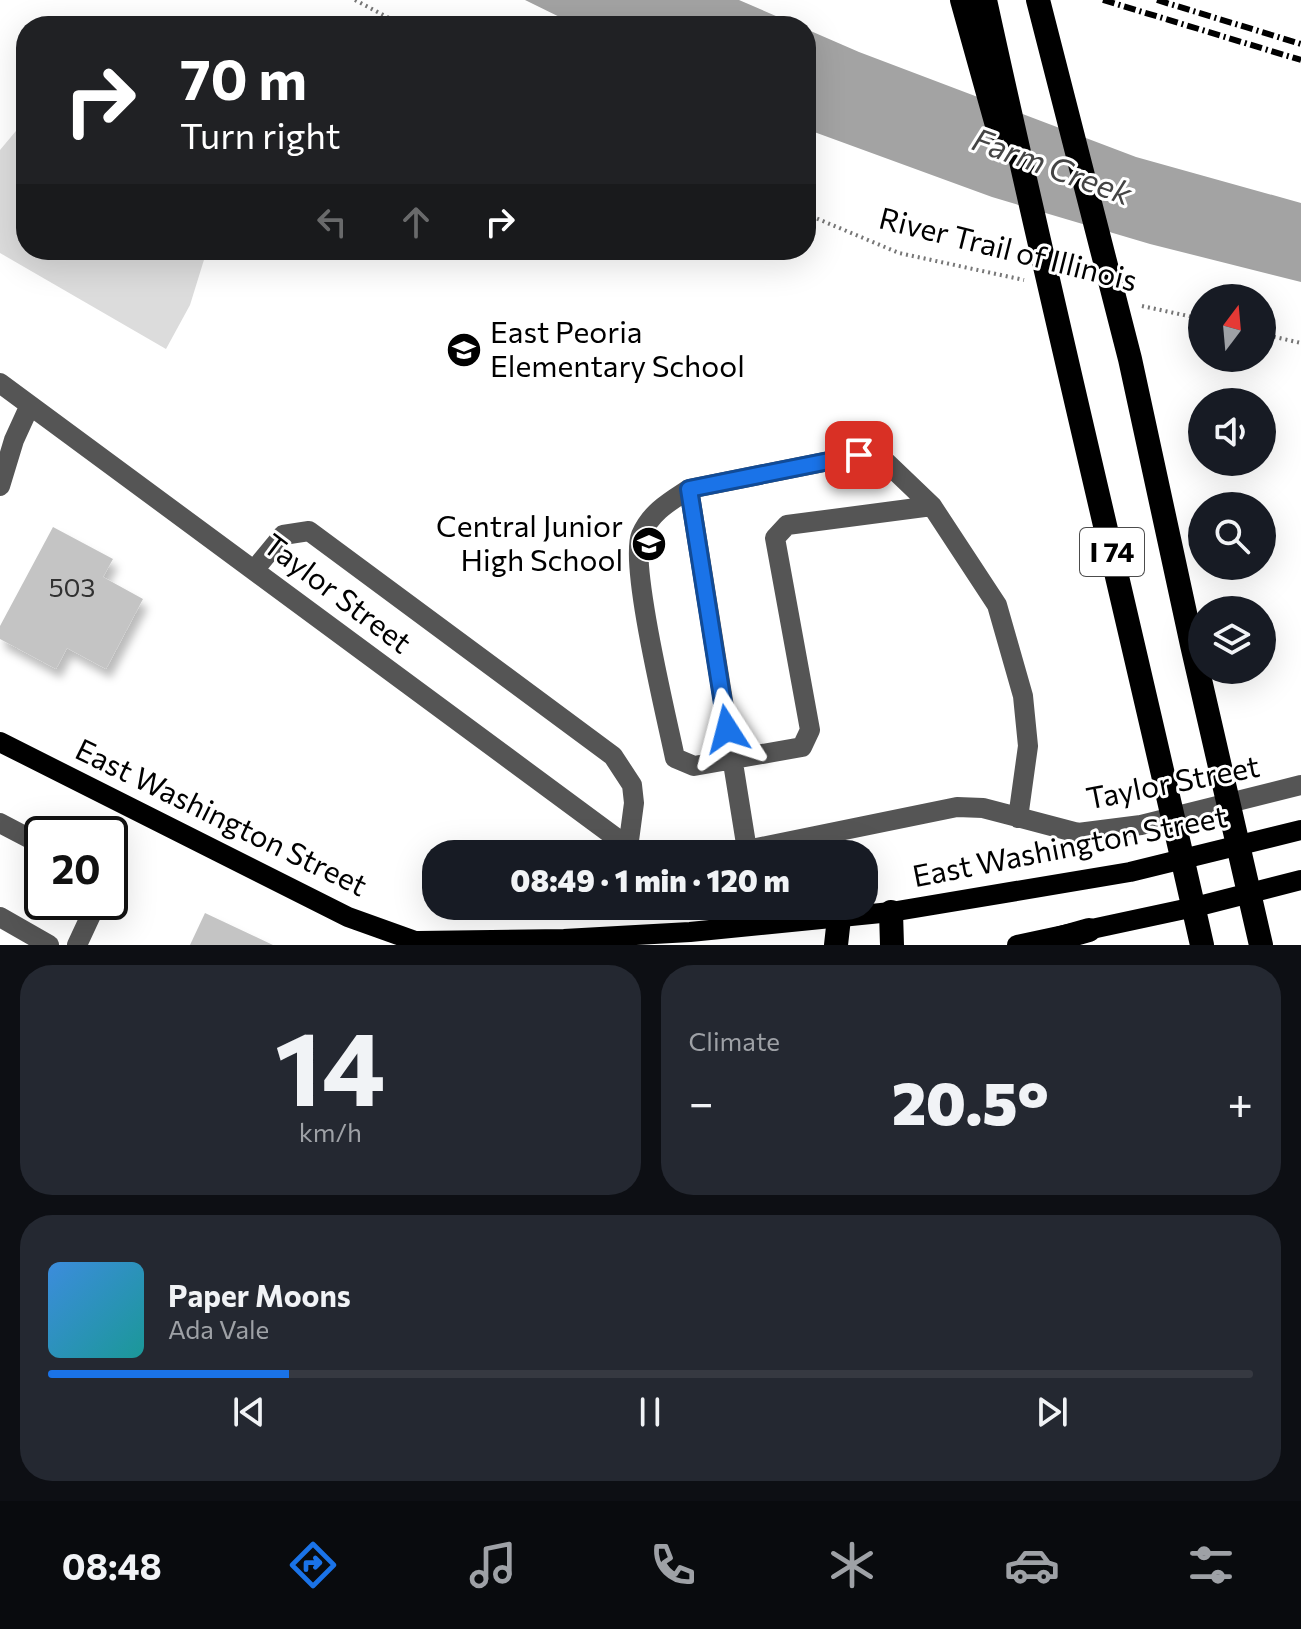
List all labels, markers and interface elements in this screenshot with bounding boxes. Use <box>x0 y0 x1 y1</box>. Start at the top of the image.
text: 70 m <box>180 43 307 112</box>
icon: right <box>48 48 152 152</box>
text: Turn right <box>180 112 341 156</box>
water label: Farm Creek <box>968 118 1138 213</box>
street label: River Trail of Illinois <box>876 198 1141 298</box>
icon: left <box>310 200 354 244</box>
icon: ahead <box>394 200 438 244</box>
icon: right <box>478 200 522 244</box>
north arrow <box>1188 284 1276 372</box>
map controls <box>1188 284 1276 684</box>
place label: East Peoria Elementary School <box>490 312 745 383</box>
school or university icon: East Peoria Elementary School <box>445 331 483 369</box>
button: sound <box>1188 388 1276 476</box>
pin <box>825 421 893 489</box>
icon: arrive <box>837 433 881 477</box>
button: search <box>1188 492 1276 580</box>
place label: Central Junior High School <box>436 506 623 577</box>
street label: Taylor Street <box>257 524 420 660</box>
school or university icon: Central Junior High School <box>630 525 668 563</box>
road number: I 74 <box>1080 528 1144 576</box>
house number: 503 <box>49 571 95 602</box>
button: layers <box>1188 596 1276 684</box>
position arrow <box>685 687 769 771</box>
street label: East Washington Street <box>70 729 374 902</box>
street label: Taylor Street <box>1083 746 1262 815</box>
street label: East Washington Street <box>909 796 1230 893</box>
speed limit sign: 20 <box>24 816 128 920</box>
text: 08:49 · 1 min · 120 m <box>510 861 790 898</box>
text: 14 <box>275 1000 386 1127</box>
text: Climate <box>689 1025 780 1056</box>
text: 20.5° <box>892 1064 1049 1137</box>
text: − <box>689 1074 714 1128</box>
text: + <box>1227 1074 1253 1128</box>
text: km/h <box>299 1116 362 1147</box>
text: Paper Moons <box>168 1276 351 1313</box>
text: Ada Vale <box>168 1313 269 1344</box>
icon: previous <box>227 1390 271 1434</box>
icon: pause <box>628 1390 672 1434</box>
icon: next <box>1030 1390 1074 1434</box>
icon: directions <box>285 1537 341 1593</box>
icon: music <box>465 1537 521 1593</box>
icon: phone <box>645 1537 701 1593</box>
icon: climate <box>824 1537 880 1593</box>
icon: car <box>1004 1537 1060 1593</box>
icon: filters <box>1183 1537 1239 1593</box>
text: 08:48 <box>62 1543 162 1587</box>

